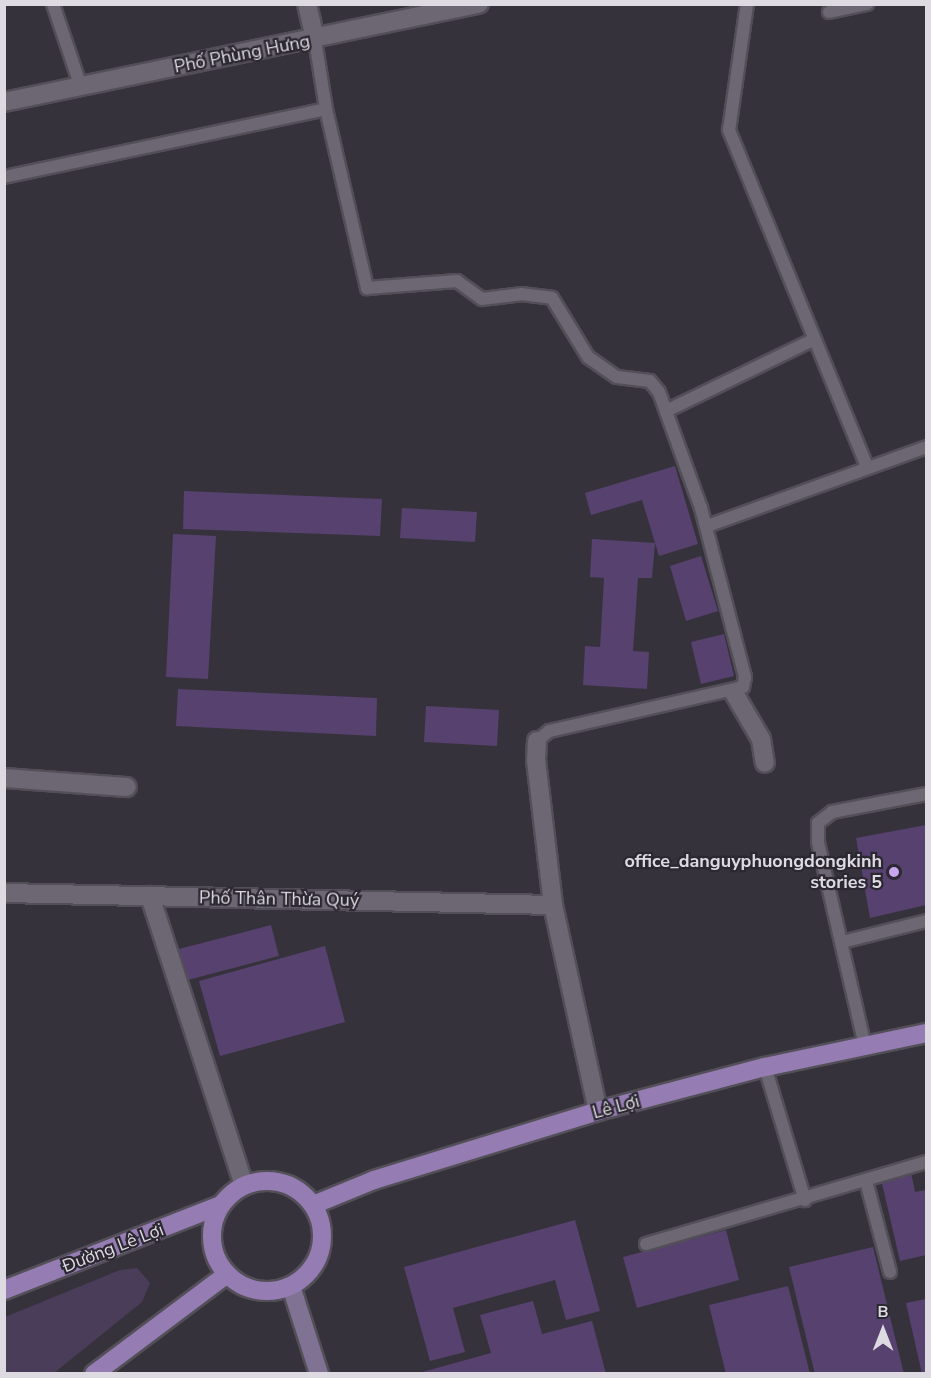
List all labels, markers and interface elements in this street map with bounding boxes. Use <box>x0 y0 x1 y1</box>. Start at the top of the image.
street label: Phố Phùng Hưng <box>172 30 312 78</box>
place label: office_danguyphuongdongkinh stories 5 <box>625 851 882 894</box>
marker: office_danguyphuongdongkinh stories 5 <box>887 865 901 879</box>
street label: Phố Thân Thừa Quý <box>199 887 359 911</box>
street label: Lê Lợi <box>590 1090 642 1124</box>
street label: Đường Lê Lợi <box>59 1219 167 1277</box>
north arrow <box>853 1300 913 1360</box>
text: B <box>877 1301 889 1323</box>

